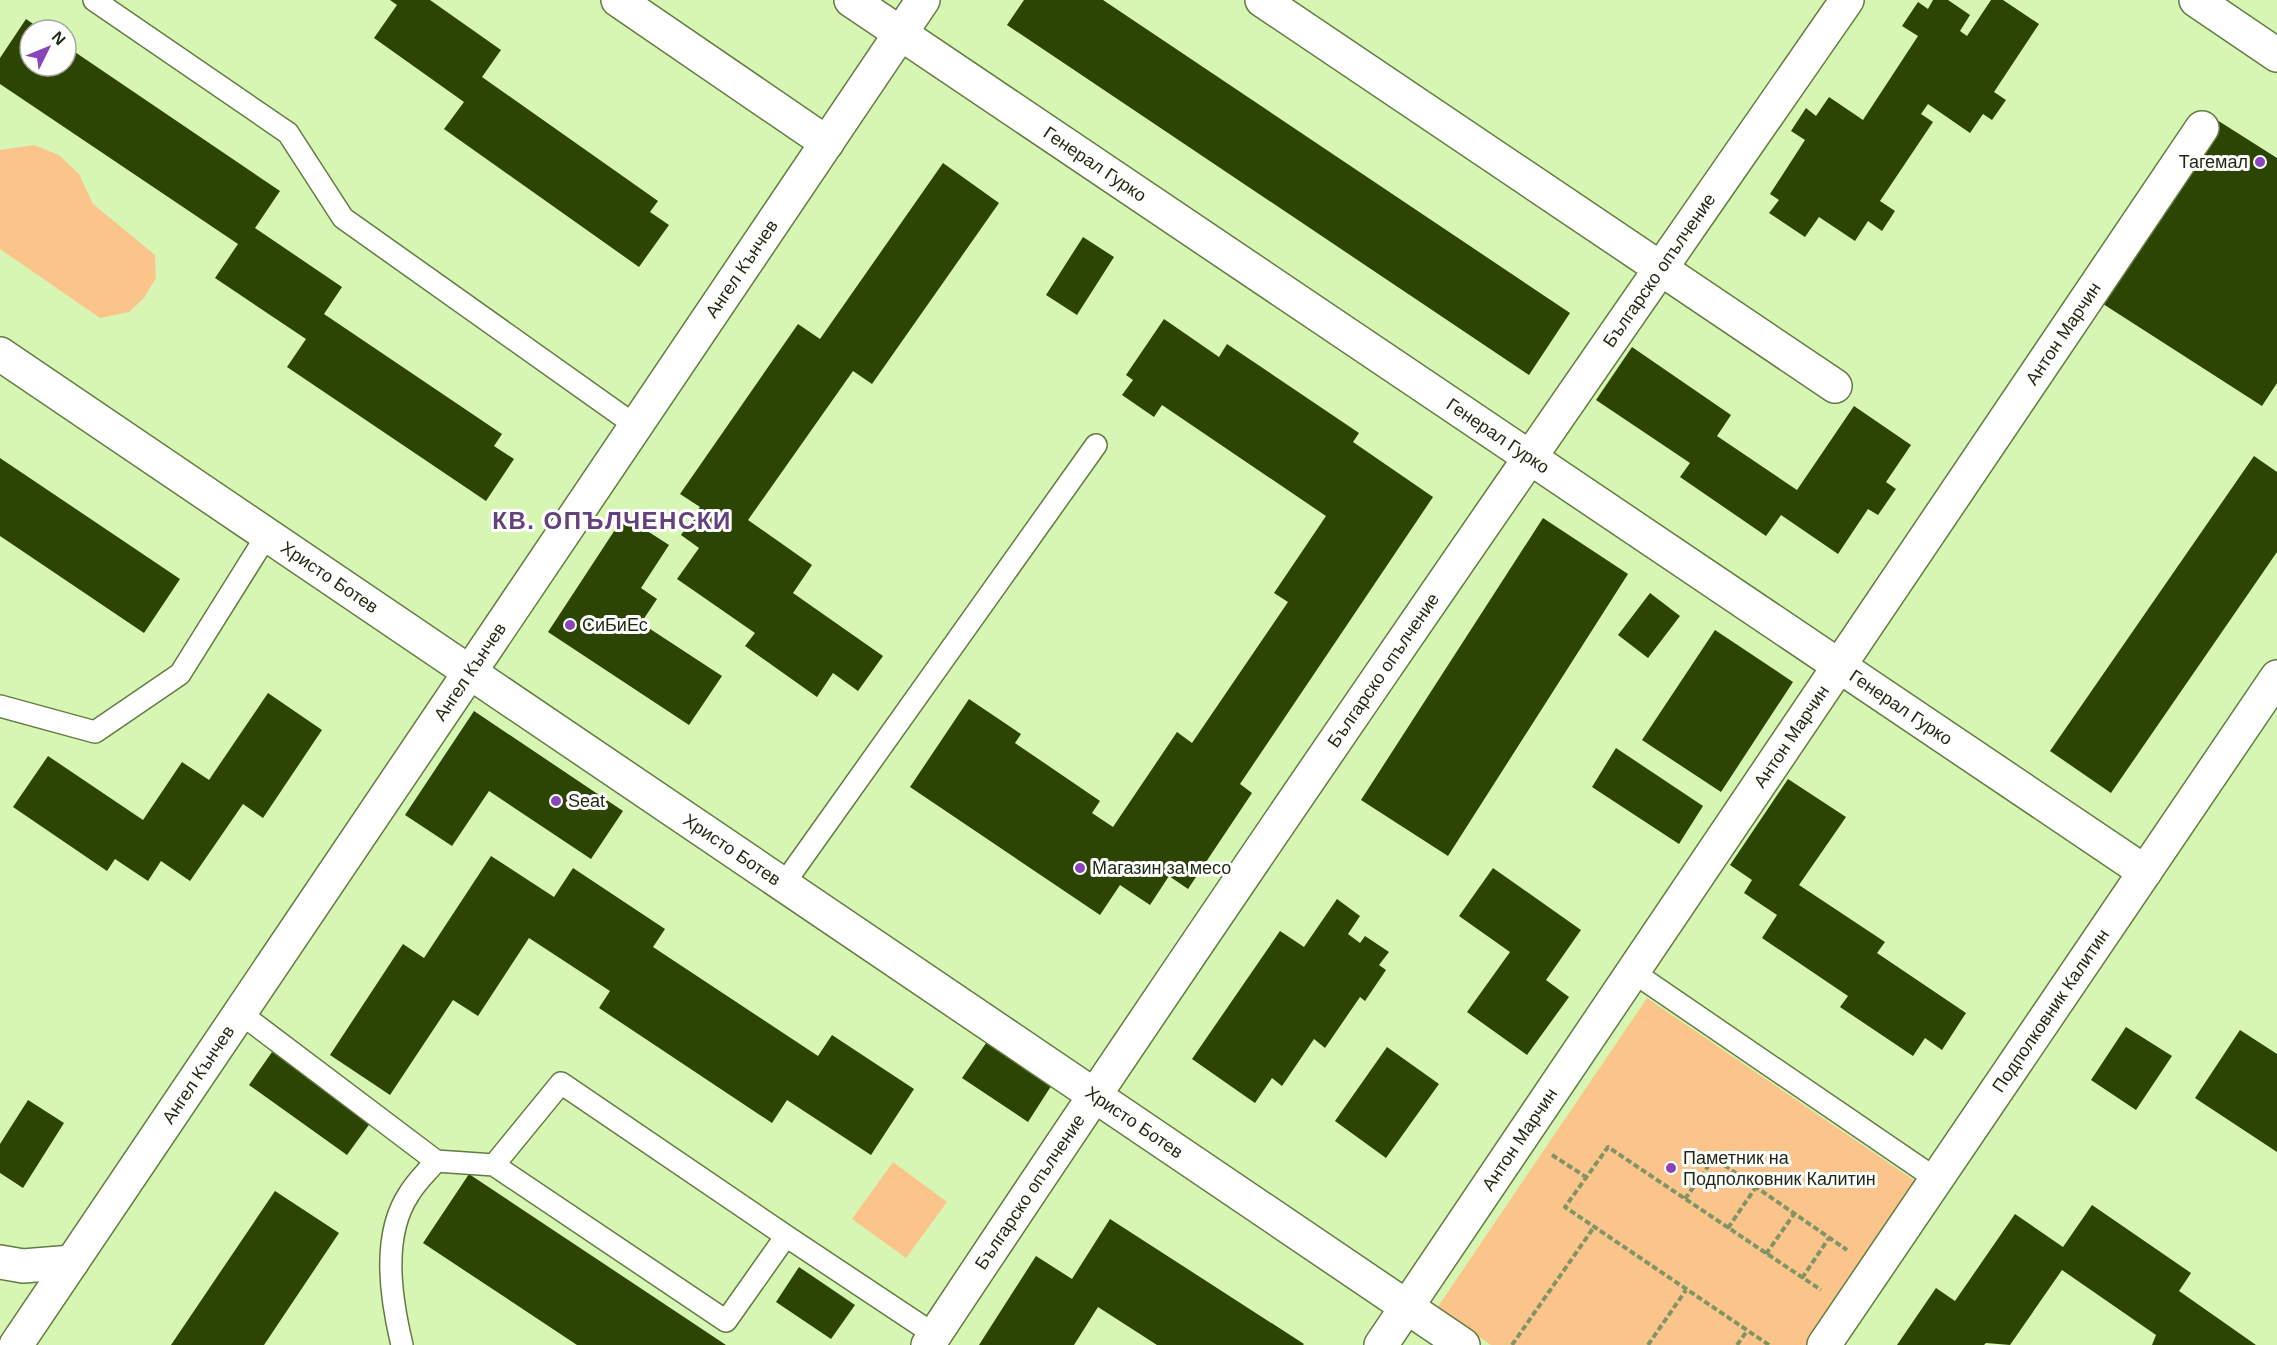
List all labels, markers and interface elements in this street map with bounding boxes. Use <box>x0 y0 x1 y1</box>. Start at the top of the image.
north arrow <box>18 18 78 78</box>
text: N <box>48 28 69 48</box>
street label: Генерал Гурко <box>1040 123 1150 206</box>
place label: Тагемал <box>2179 152 2248 172</box>
marker: Тагемал <box>2253 155 2267 169</box>
street label: Българско опълчение <box>1599 190 1720 351</box>
street label: Ангел Кънчев <box>702 216 782 322</box>
street label: Антон Марчин <box>2022 279 2105 389</box>
street label: Генерал Гурко <box>1443 394 1553 478</box>
district label: КВ. ОПЪЛЧЕНСКИ <box>492 507 732 534</box>
street label: Христо Ботев <box>277 537 382 617</box>
street label: Българско опълчение <box>1324 589 1443 751</box>
place label: СиБиЕс <box>582 615 648 635</box>
marker: СиБиЕс <box>563 618 577 632</box>
street label: Ангел Кънчев <box>430 619 510 725</box>
street label: Генерал Гурко <box>1846 666 1956 749</box>
street label: Антон Марчин <box>1750 681 1833 792</box>
place label: Seat <box>568 791 605 811</box>
marker: Seat <box>549 794 563 808</box>
street label: Христо Ботев <box>679 810 784 890</box>
place label: Магазин за месо <box>1092 858 1231 878</box>
marker: Магазин за месо <box>1073 861 1087 875</box>
street label: Подполковник Калитин <box>1988 925 2113 1096</box>
street label: Ангел Кънчев <box>158 1022 238 1127</box>
street label: Христо Ботев <box>1082 1082 1187 1162</box>
street label: Антон Марчин <box>1478 1084 1561 1194</box>
street label: Българско опълчение <box>971 1110 1089 1273</box>
place label: Паметник на Подполковник Калитин <box>1683 1148 1876 1189</box>
marker: Паметник на Подполковник Калитин <box>1664 1161 1678 1175</box>

